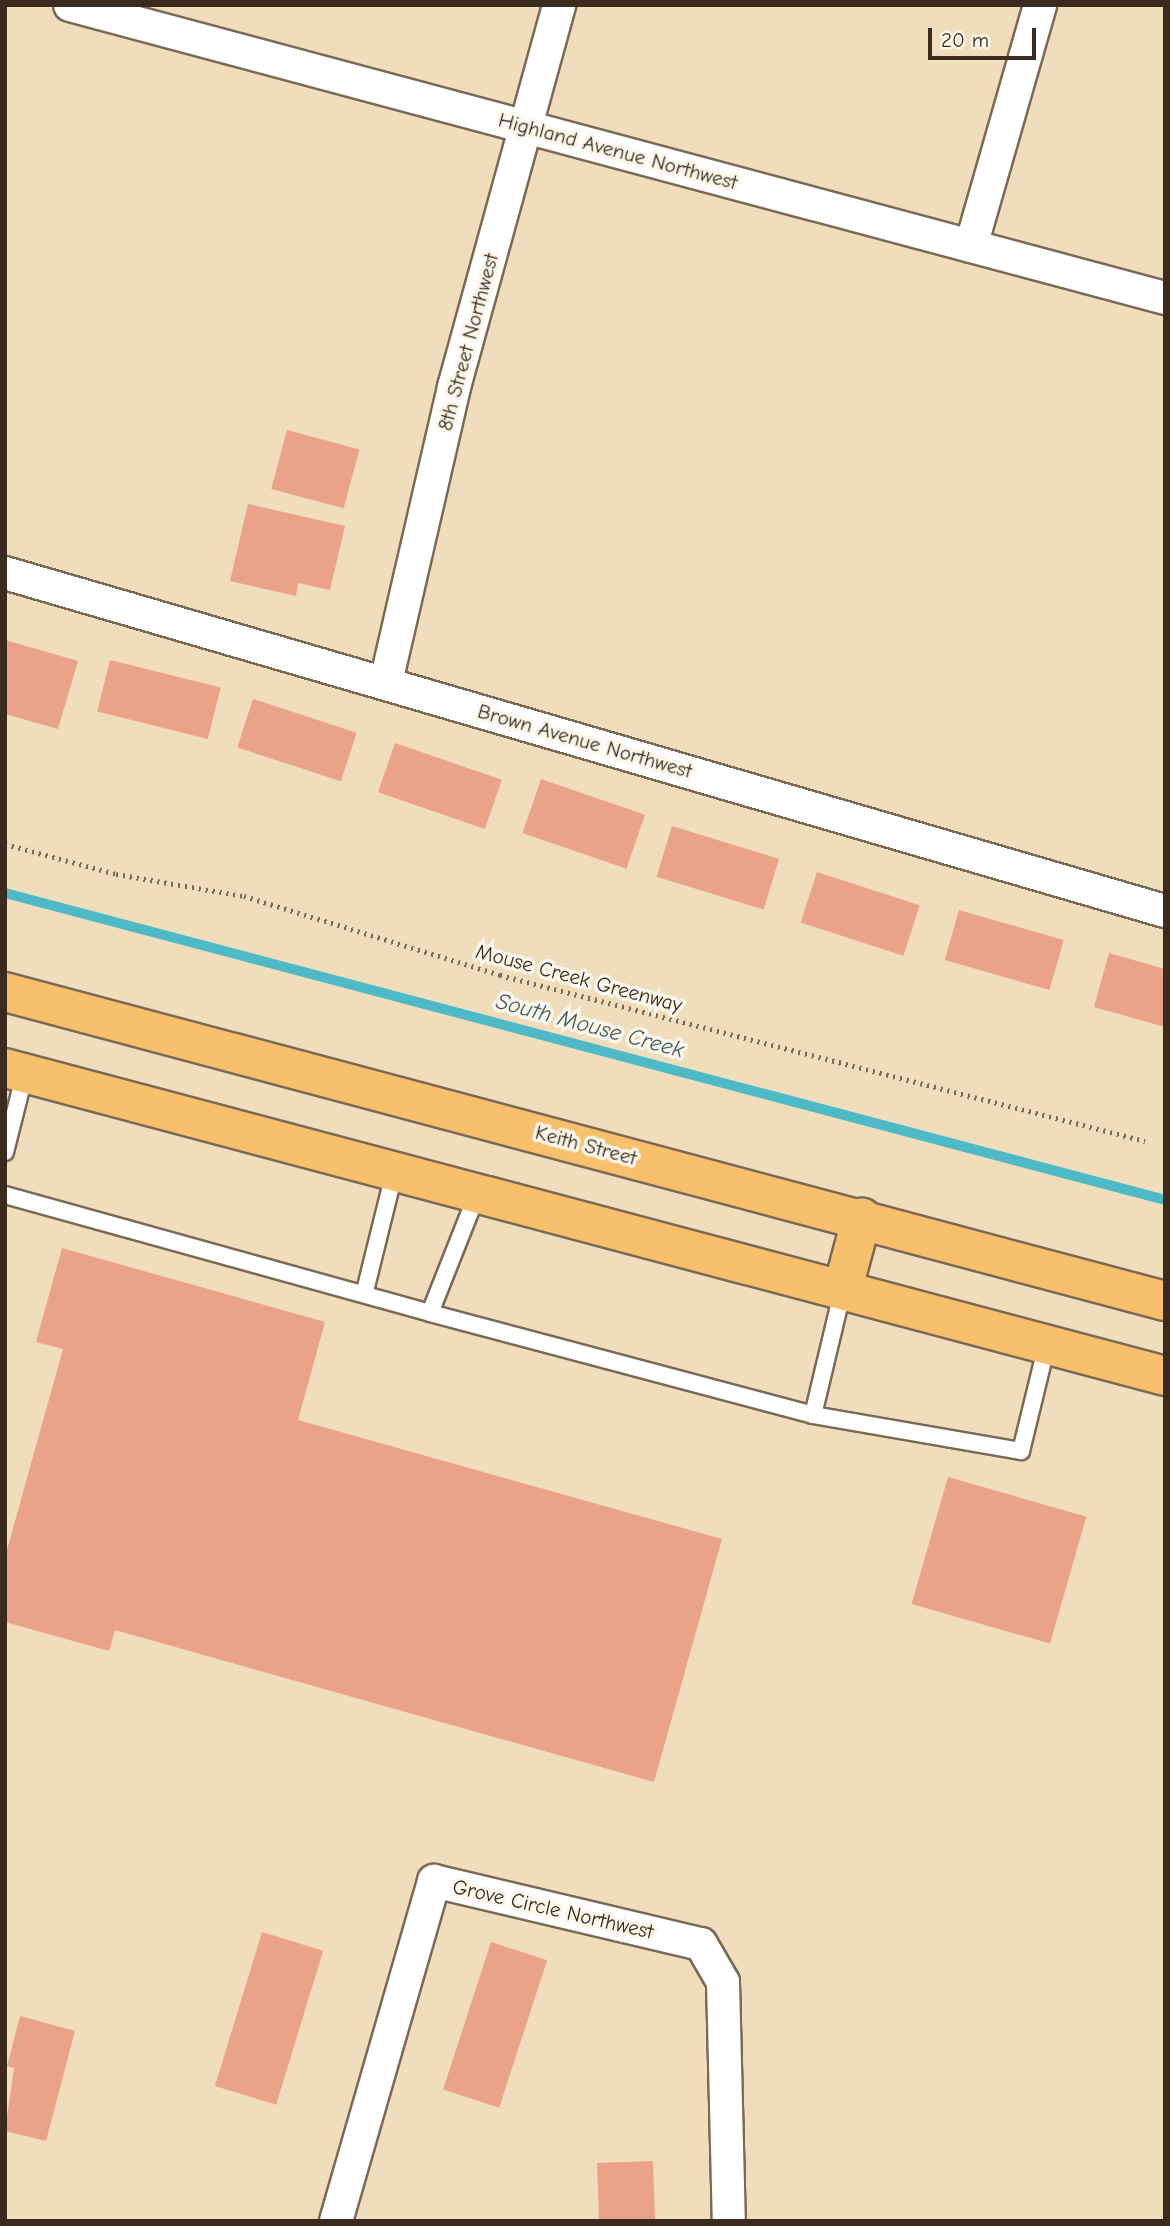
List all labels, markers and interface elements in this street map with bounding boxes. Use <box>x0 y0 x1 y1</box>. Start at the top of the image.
scale bar <box>932 14 1040 58</box>
text: 20 m <box>941 28 989 52</box>
street label: Highland Avenue Northwest <box>496 107 740 195</box>
street label: 8th Street Northwest <box>432 251 504 433</box>
street label: Brown Avenue Northwest <box>475 698 695 784</box>
street label: Mouse Creek Greenway <box>473 938 685 1018</box>
water label: South Mouse Creek <box>493 988 687 1064</box>
street label: Keith Street <box>533 1119 639 1171</box>
street label: Grove Circle Northwest <box>450 1874 656 1944</box>

